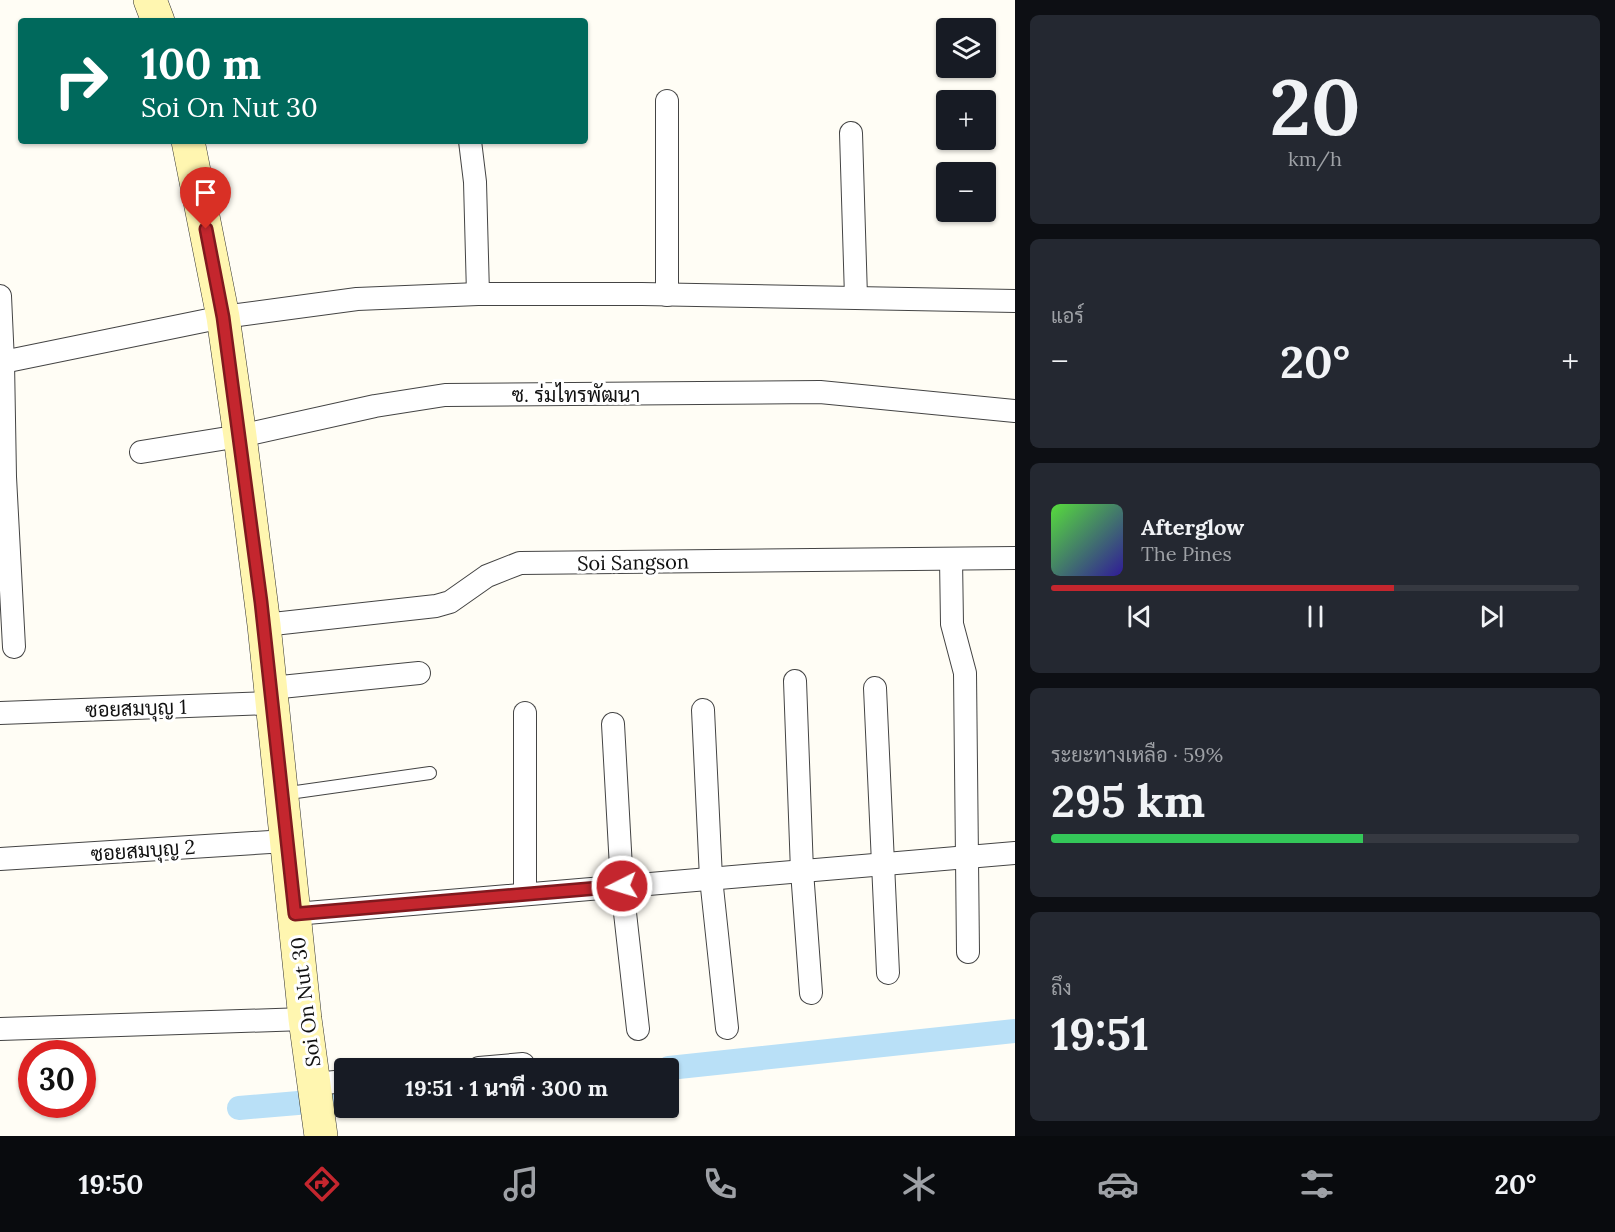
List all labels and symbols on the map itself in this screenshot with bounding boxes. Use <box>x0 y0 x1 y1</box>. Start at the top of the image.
pin <box>180 167 231 229</box>
street label: ซ. ร่มไทรพัฒนา <box>512 382 640 407</box>
street label: Soi Sangson <box>577 549 689 575</box>
street label: ซอยสมบุญ 1 <box>85 694 187 724</box>
street label: ซอยสมบุญ 2 <box>90 834 196 868</box>
position arrow <box>590 854 654 918</box>
street label: Soi On Nut 30 <box>285 935 325 1069</box>
speed limit sign: 30 <box>18 1040 96 1118</box>

